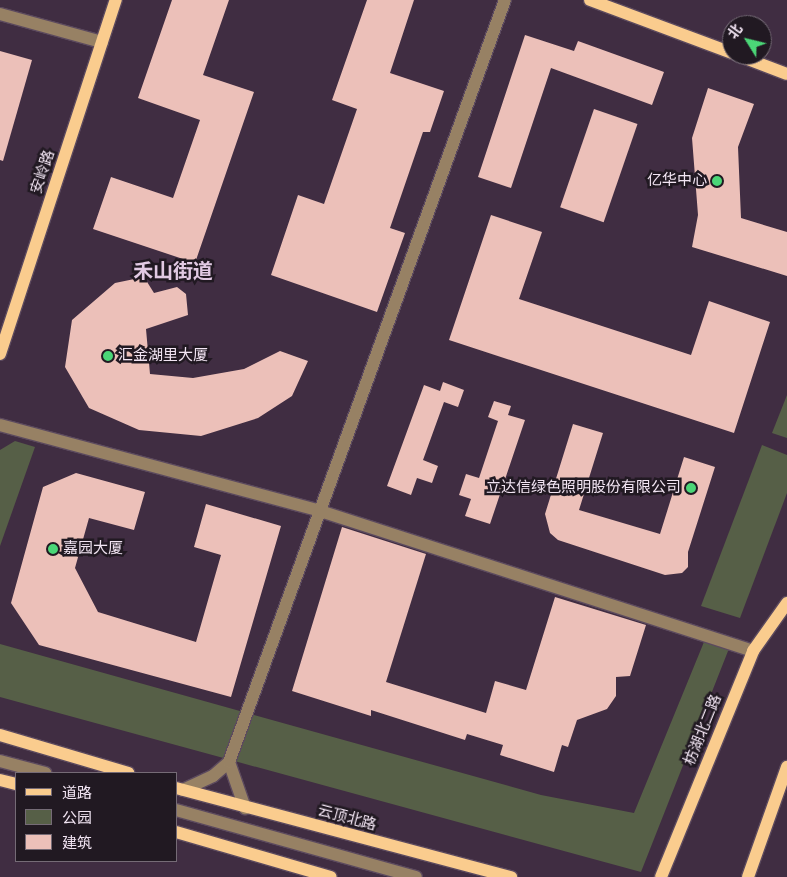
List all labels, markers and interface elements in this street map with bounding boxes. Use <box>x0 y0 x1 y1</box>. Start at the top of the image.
north arrow <box>722 15 772 65</box>
text: 北 <box>724 21 746 42</box>
street label: 安岭路 <box>27 148 59 196</box>
place label: 亿华中心 <box>647 172 707 190</box>
marker: 亿华中心 <box>711 175 723 187</box>
district label: 禾山街道 <box>133 260 213 284</box>
place label: 汇金湖里大厦 <box>118 347 208 365</box>
marker: 汇金湖里大厦 <box>102 350 114 362</box>
place label: 立达信绿色照明股份有限公司 <box>486 479 681 497</box>
marker: 立达信绿色照明股份有限公司 <box>685 482 697 494</box>
place label: 嘉园大厦 <box>63 540 123 558</box>
marker: 嘉园大厦 <box>47 543 59 555</box>
street label: 枋湖北二路 <box>681 692 725 768</box>
legend <box>15 772 178 862</box>
text: 道路 <box>62 784 92 802</box>
street label: 云顶北路 <box>316 802 378 834</box>
text: 公园 <box>62 809 92 827</box>
text: 建筑 <box>62 834 92 852</box>

